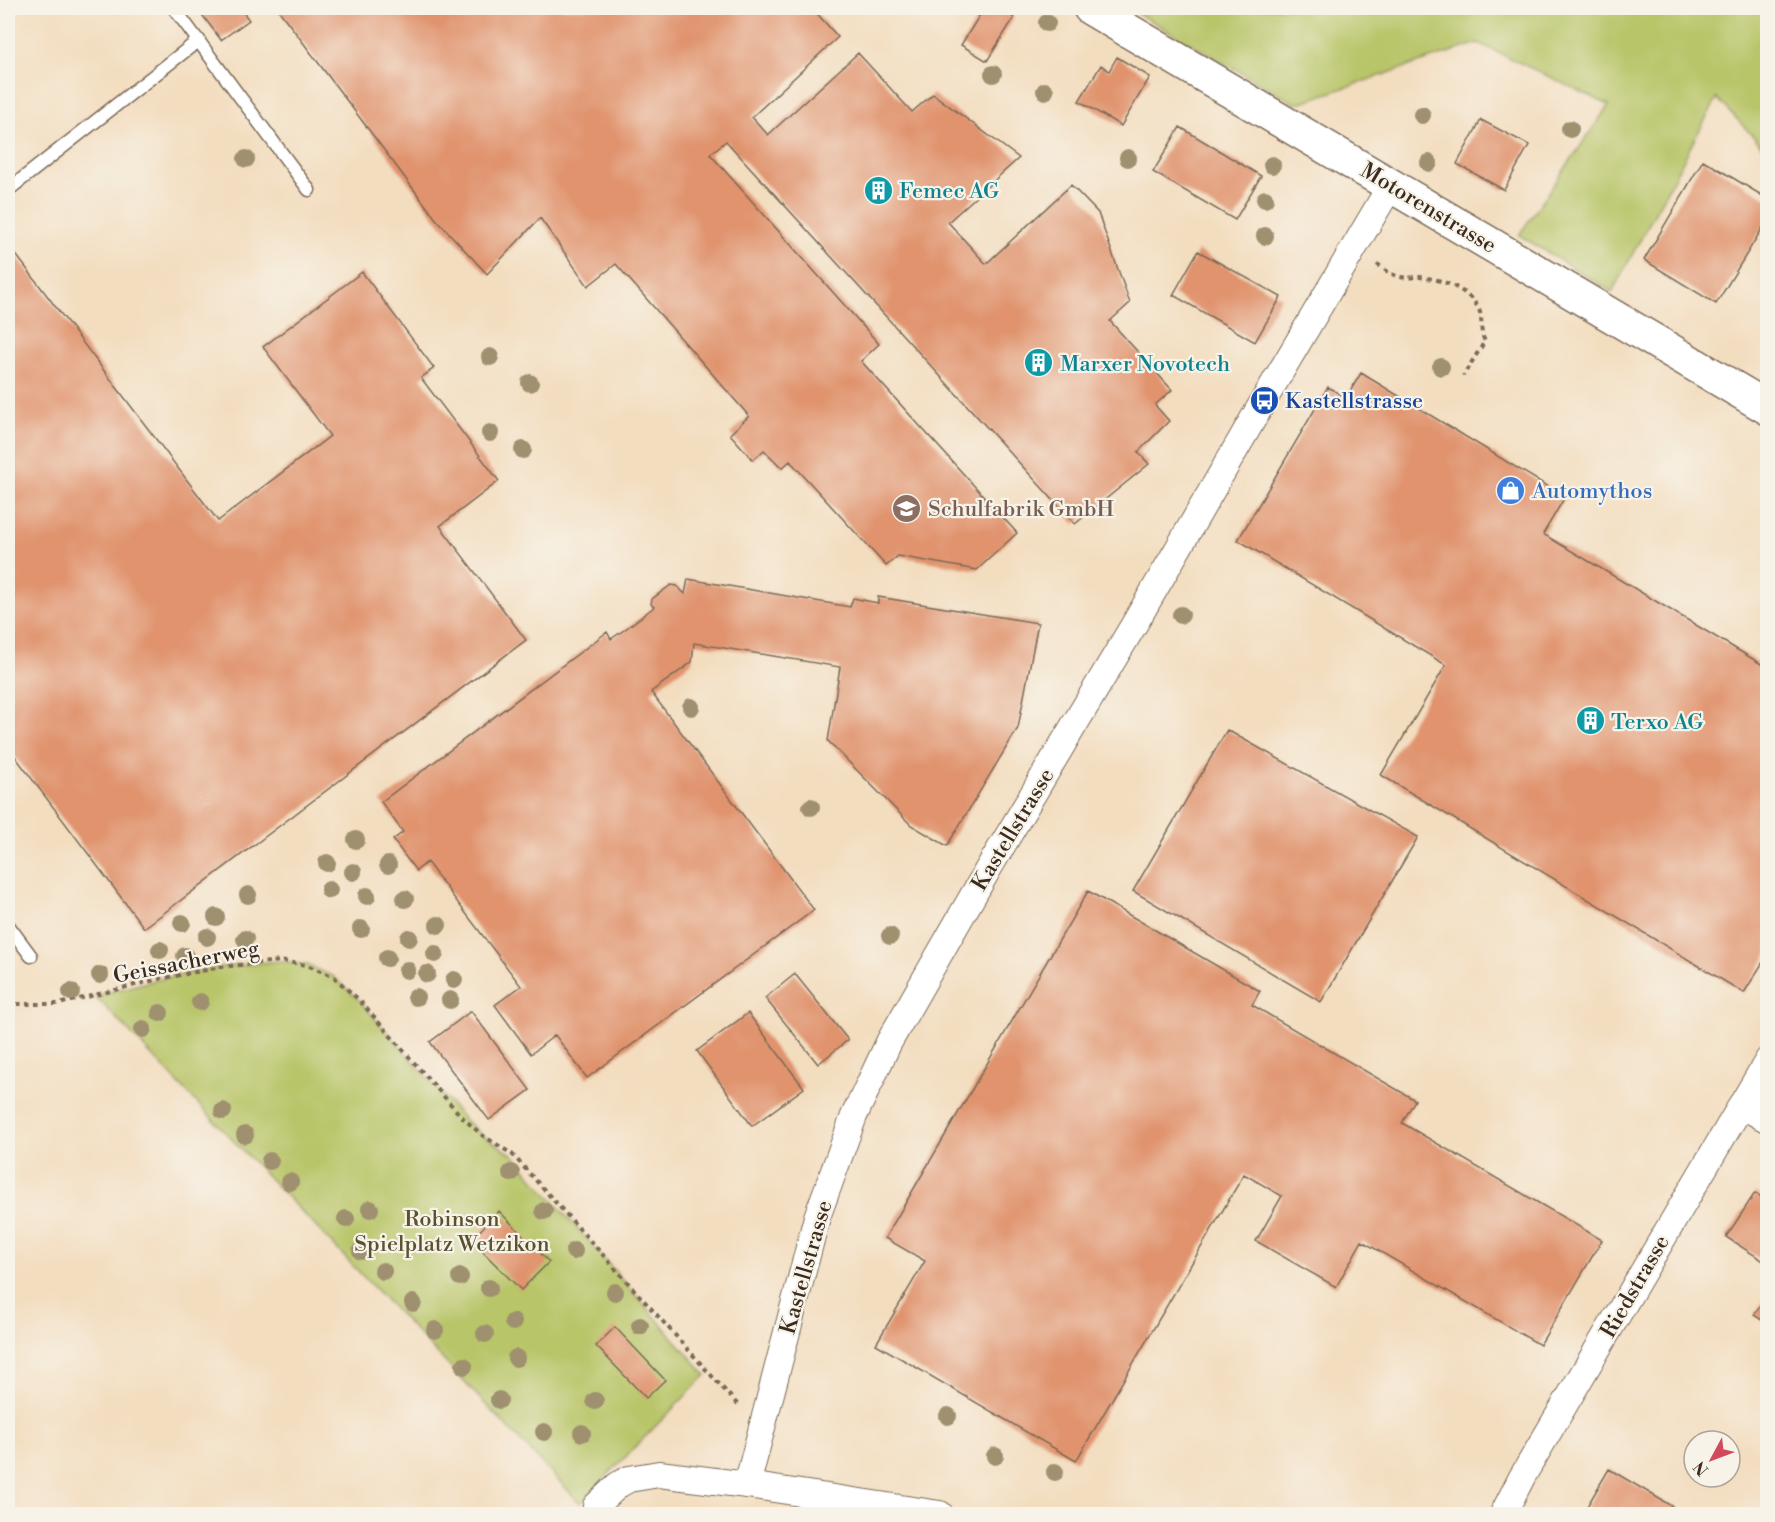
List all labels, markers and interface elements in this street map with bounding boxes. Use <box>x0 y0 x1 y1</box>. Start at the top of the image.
street label: Motorenstrasse <box>1355 157 1501 259</box>
building icon: Femec AG <box>862 174 894 206</box>
place label: Femec AG <box>899 178 999 205</box>
building icon: Marxer Novotech <box>1023 347 1055 379</box>
place label: Marxer Novotech <box>1060 351 1230 378</box>
bus stop icon: Kastellstrasse <box>1248 384 1280 416</box>
place label: Kastellstrasse <box>1285 388 1423 415</box>
shop icon: Automythos <box>1495 474 1527 506</box>
place label: Automythos <box>1531 478 1652 505</box>
school or university icon: Schulfabrik GmbH <box>891 492 923 524</box>
place label: Schulfabrik GmbH <box>928 496 1115 523</box>
building icon: Terxo AG <box>1574 705 1606 737</box>
place label: Terxo AG <box>1611 709 1704 736</box>
street label: Kastellstrasse <box>966 764 1060 896</box>
street label: Geissacherweg <box>111 935 262 990</box>
street label: Kastellstrasse <box>774 1197 838 1338</box>
park label: Robinson Spielplatz Wetzikon <box>354 1206 550 1258</box>
street label: Riedstrasse <box>1595 1230 1676 1343</box>
north arrow <box>1682 1429 1742 1489</box>
text: N <box>1690 1457 1713 1480</box>

